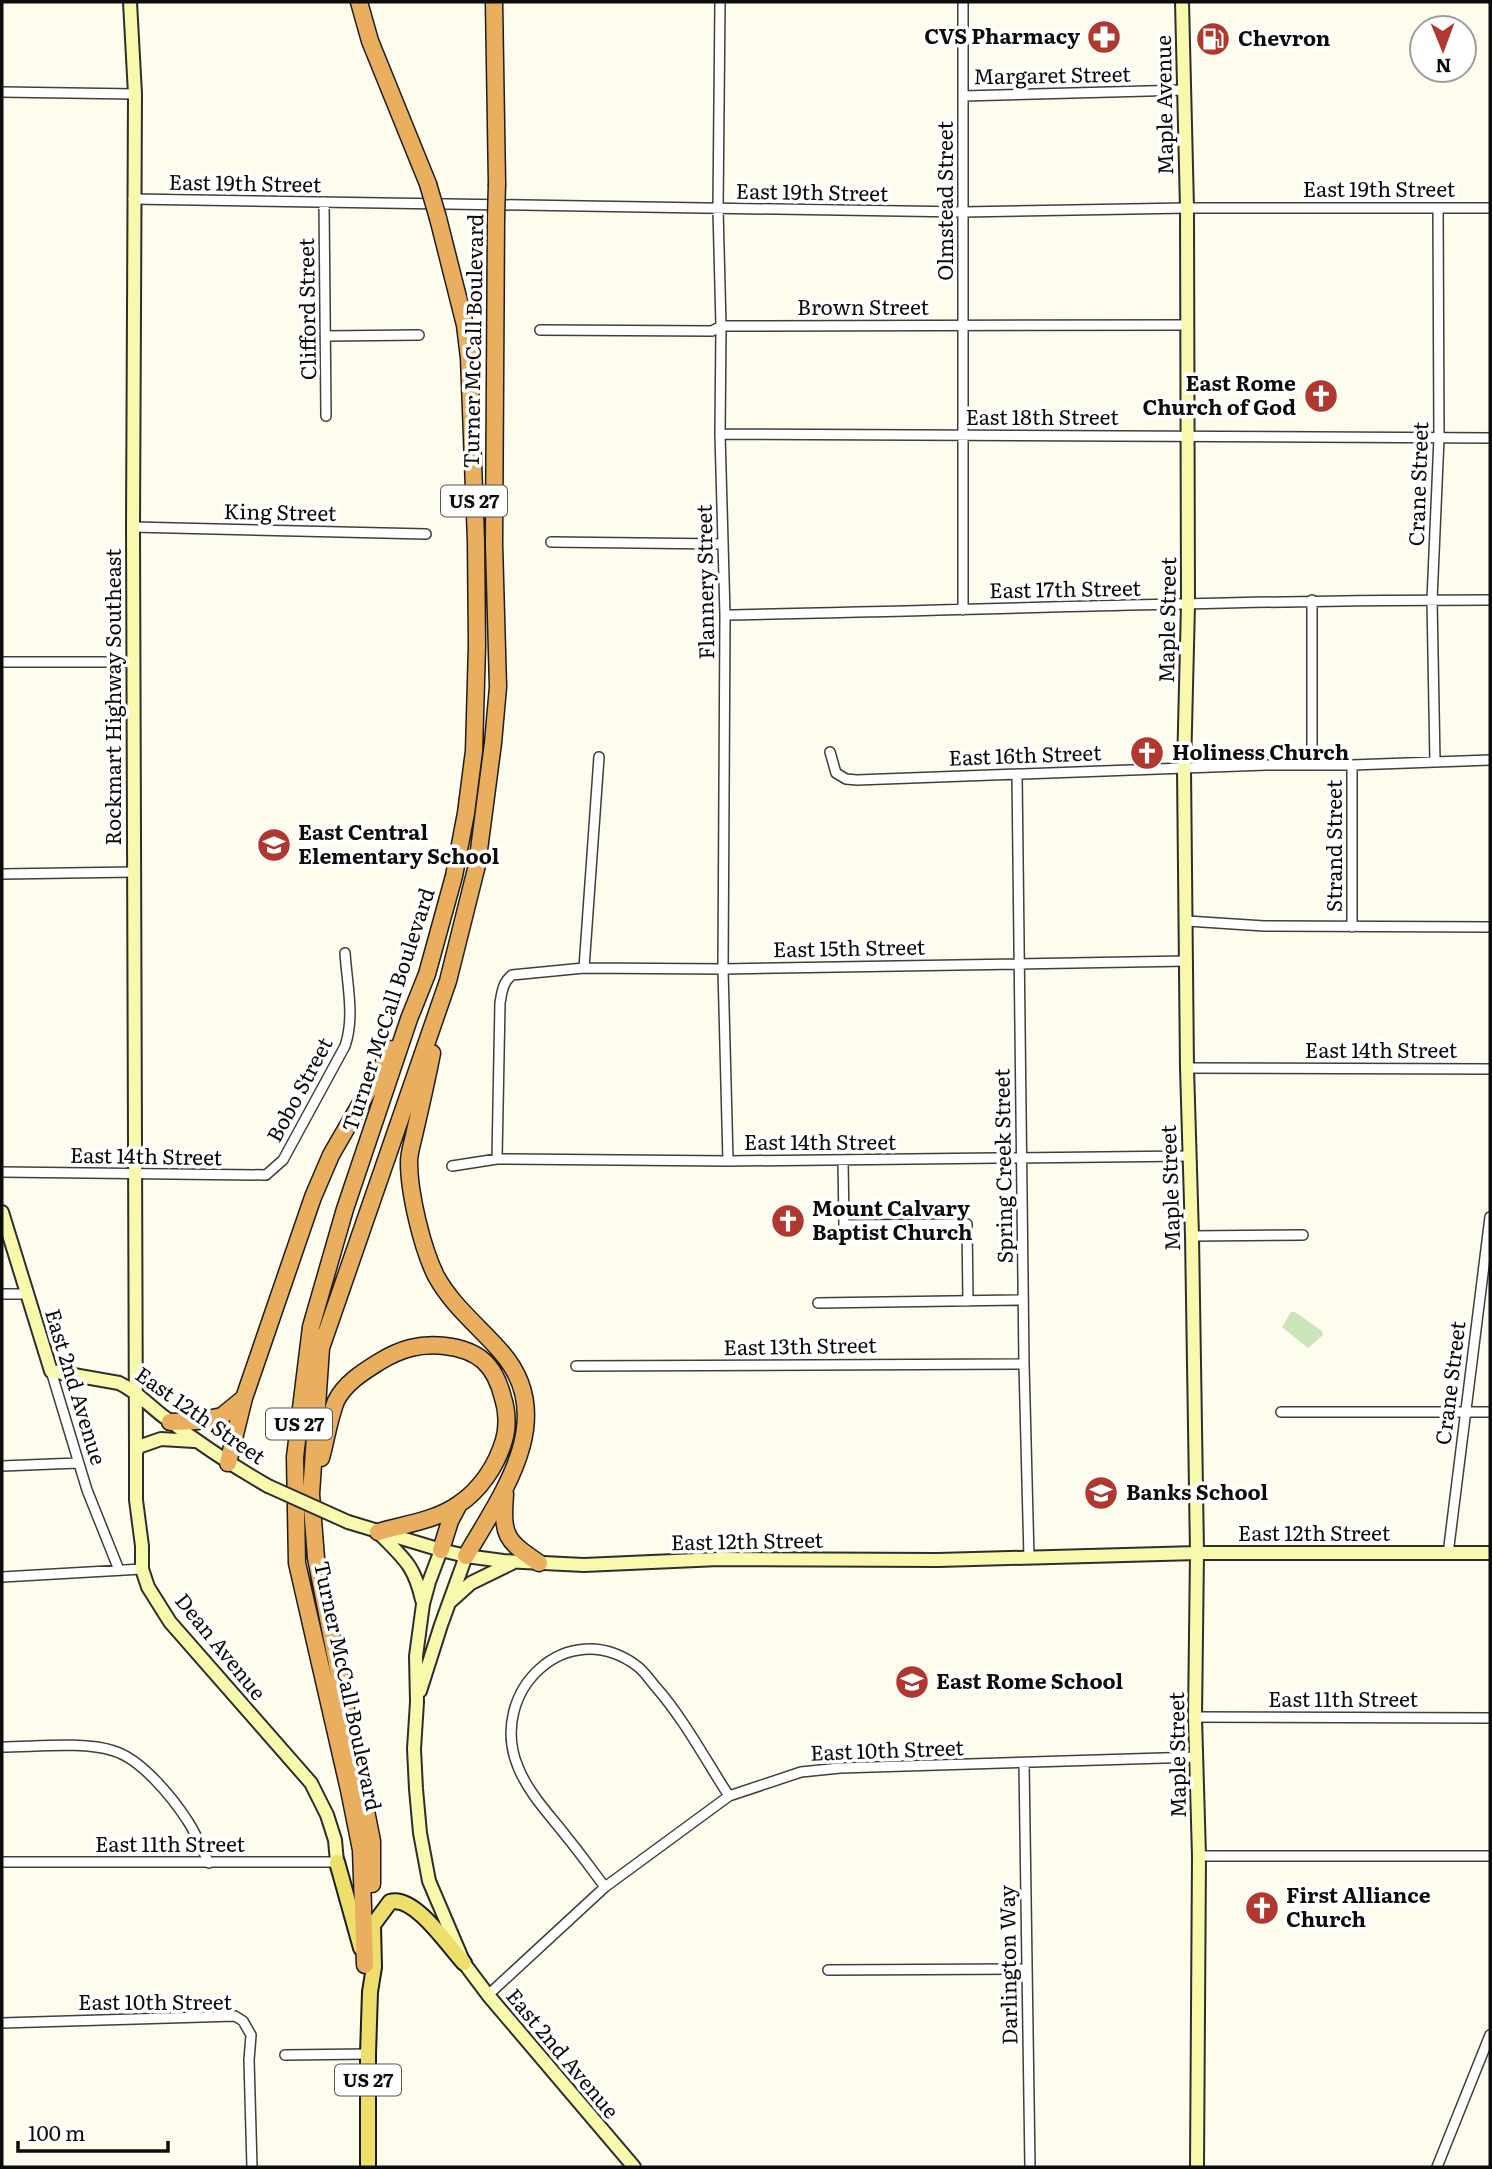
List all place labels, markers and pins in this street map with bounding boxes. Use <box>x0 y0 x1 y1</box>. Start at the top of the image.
pharmacy icon: CVS Pharmacy <box>1085 18 1123 56</box>
place label: CVS Pharmacy <box>924 19 1080 50</box>
fuel station icon: Chevron <box>1194 20 1232 58</box>
place label: Chevron <box>1238 21 1331 52</box>
place label: East Rome Church of God <box>1142 366 1296 421</box>
church icon: East Rome Church of God <box>1302 377 1340 415</box>
church icon: Holiness Church <box>1128 734 1166 772</box>
place label: Holiness Church <box>1172 735 1349 766</box>
place label: East Central Elementary School <box>298 815 500 870</box>
school or university icon: East Central Elementary School <box>255 826 293 864</box>
place label: Mount Calvary Baptist Church <box>812 1191 973 1246</box>
church icon: Mount Calvary Baptist Church <box>769 1202 807 1240</box>
school or university icon: Banks School <box>1082 1474 1120 1512</box>
place label: Banks School <box>1126 1475 1268 1506</box>
school or university icon: East Rome School <box>893 1663 931 1701</box>
place label: East Rome School <box>936 1664 1123 1695</box>
place label: First Alliance Church <box>1286 1878 1431 1933</box>
church icon: First Alliance Church <box>1243 1889 1281 1927</box>

